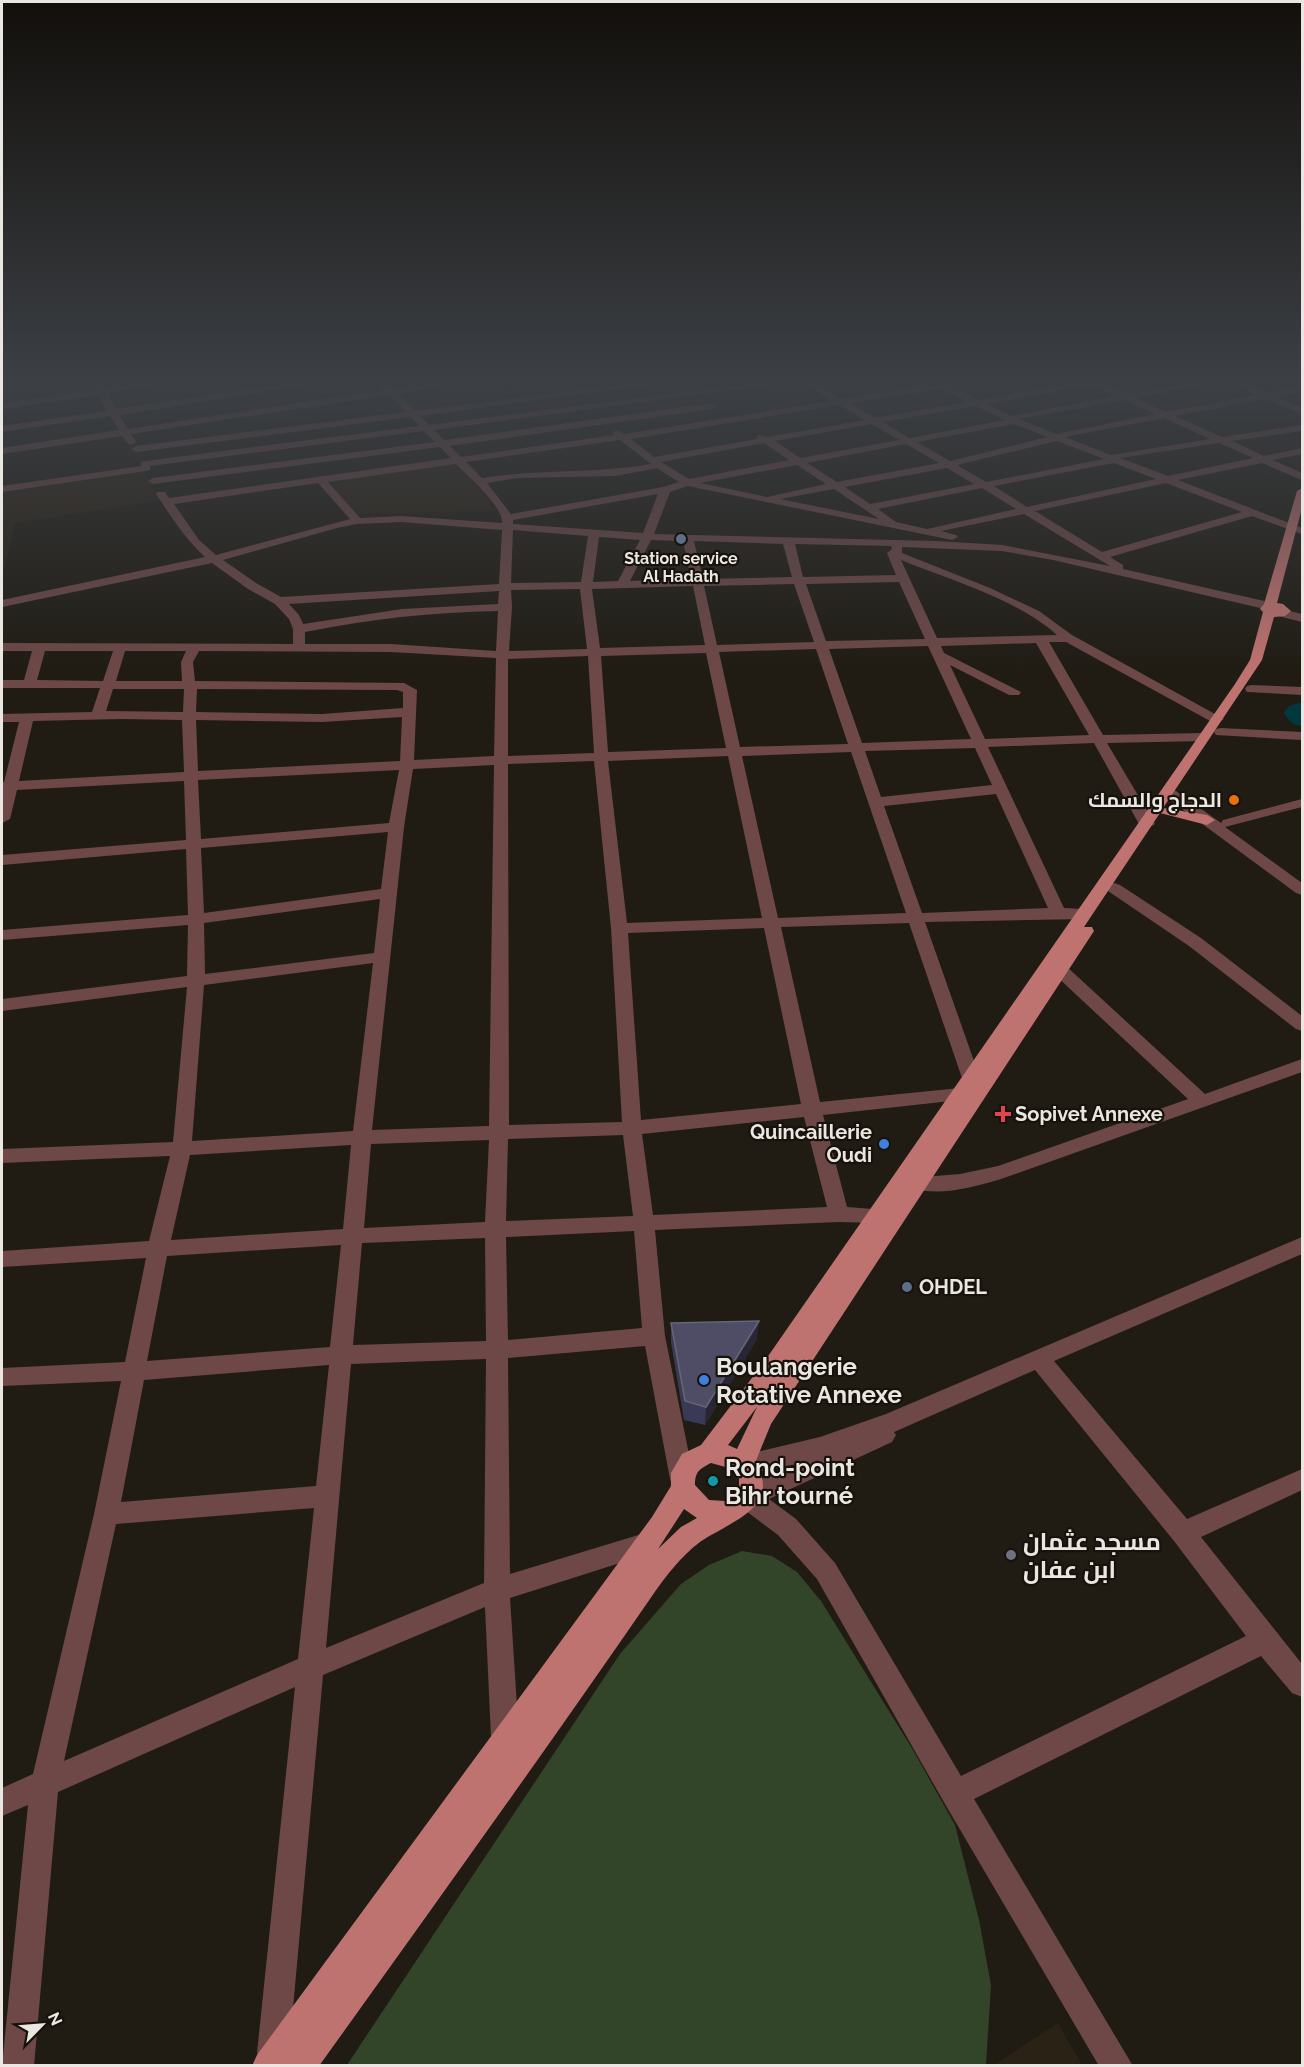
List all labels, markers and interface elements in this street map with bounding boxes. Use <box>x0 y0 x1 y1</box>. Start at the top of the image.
marker: Station service Al Hadath <box>674 532 688 546</box>
place label: Station service Al Hadath <box>624 549 738 586</box>
place label: الدجاج والسمك <box>1088 788 1222 814</box>
marker: الدجاج والسمك <box>1227 793 1241 807</box>
place label: Sopivet Annexe <box>1015 1102 1163 1126</box>
marker: Sopivet Annexe <box>996 1107 1010 1121</box>
place label: Quincaillerie Oudi <box>750 1120 872 1167</box>
marker: Quincaillerie Oudi <box>877 1137 891 1151</box>
place label: OHDEL <box>919 1275 987 1299</box>
marker: OHDEL <box>900 1280 914 1294</box>
place label: Boulangerie Rotative Annexe <box>716 1352 902 1409</box>
marker: Boulangerie Rotative Annexe <box>697 1373 711 1387</box>
place label: Rond-point Bihr tourné <box>725 1453 855 1510</box>
marker: Rond-point Bihr tourné <box>706 1474 720 1488</box>
place label: مسجد عثمان ابن عفان <box>1023 1527 1161 1584</box>
marker: مسجد عثمان ابن عفان <box>1004 1548 1018 1562</box>
north arrow <box>12 1995 72 2055</box>
text: N <box>44 2009 66 2028</box>

